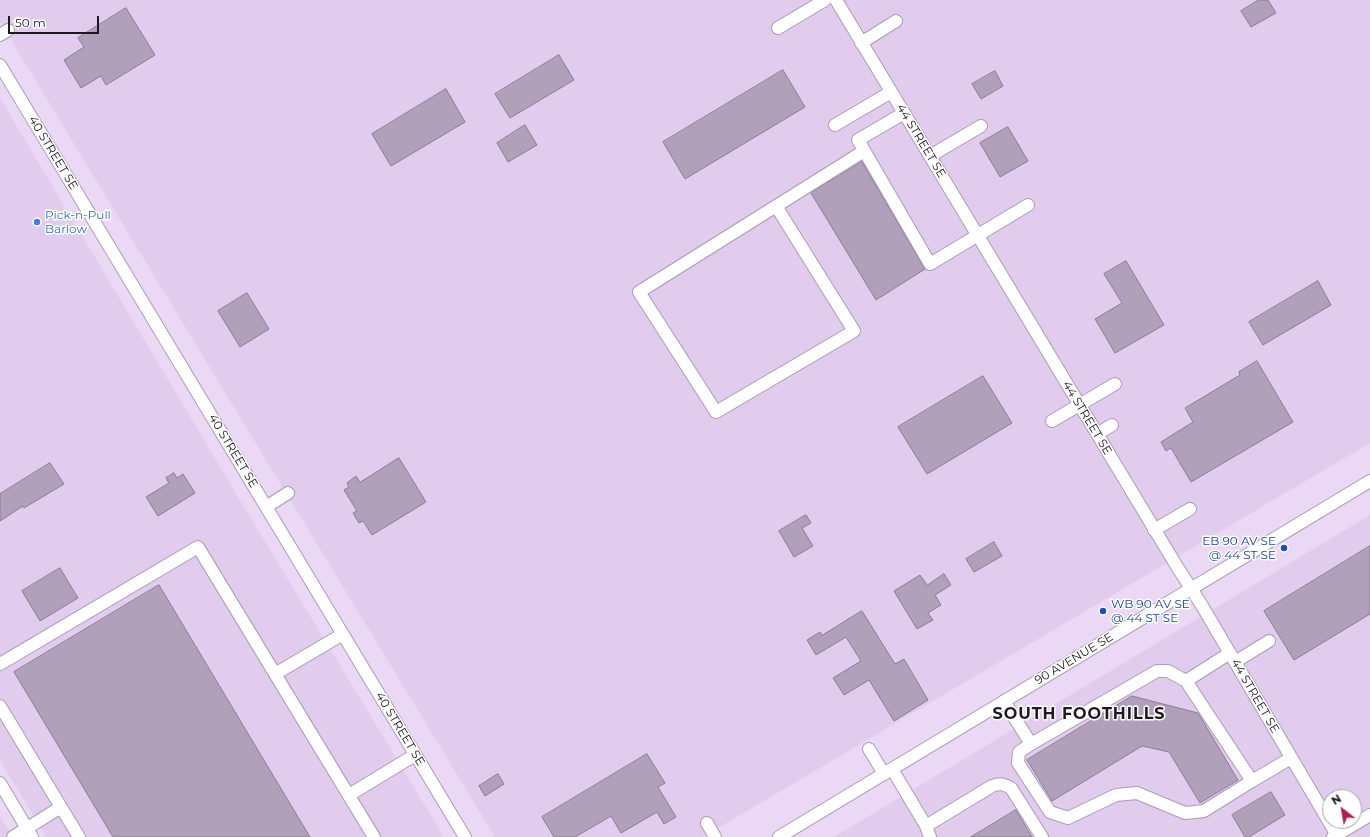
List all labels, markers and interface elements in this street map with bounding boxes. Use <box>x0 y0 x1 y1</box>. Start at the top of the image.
scale bar <box>10 8 101 34</box>
text: 50 m <box>15 15 46 30</box>
street label: 44 STREET SE <box>893 102 949 180</box>
street label: 40 STREET SE <box>25 114 81 192</box>
place label: Pick-n-Pull Barlow <box>45 208 111 236</box>
marker: Pick-n-Pull Barlow <box>32 217 42 227</box>
street label: 44 STREET SE <box>1059 379 1115 457</box>
street label: 40 STREET SE <box>205 412 261 490</box>
place label: EB 90 AV SE @ 44 ST SE <box>1202 534 1276 562</box>
marker: EB 90 AV SE @ 44 ST SE <box>1279 543 1289 553</box>
place label: WB 90 AV SE @ 44 ST SE <box>1111 597 1190 625</box>
marker: WB 90 AV SE @ 44 ST SE <box>1098 606 1108 616</box>
street label: 90 AVENUE SE <box>1032 630 1116 688</box>
street label: 44 STREET SE <box>1228 656 1282 736</box>
street label: 40 STREET SE <box>372 690 428 768</box>
district label: SOUTH FOOTHILLS <box>993 704 1165 724</box>
north arrow <box>1322 789 1362 829</box>
text: N <box>1329 791 1344 808</box>

